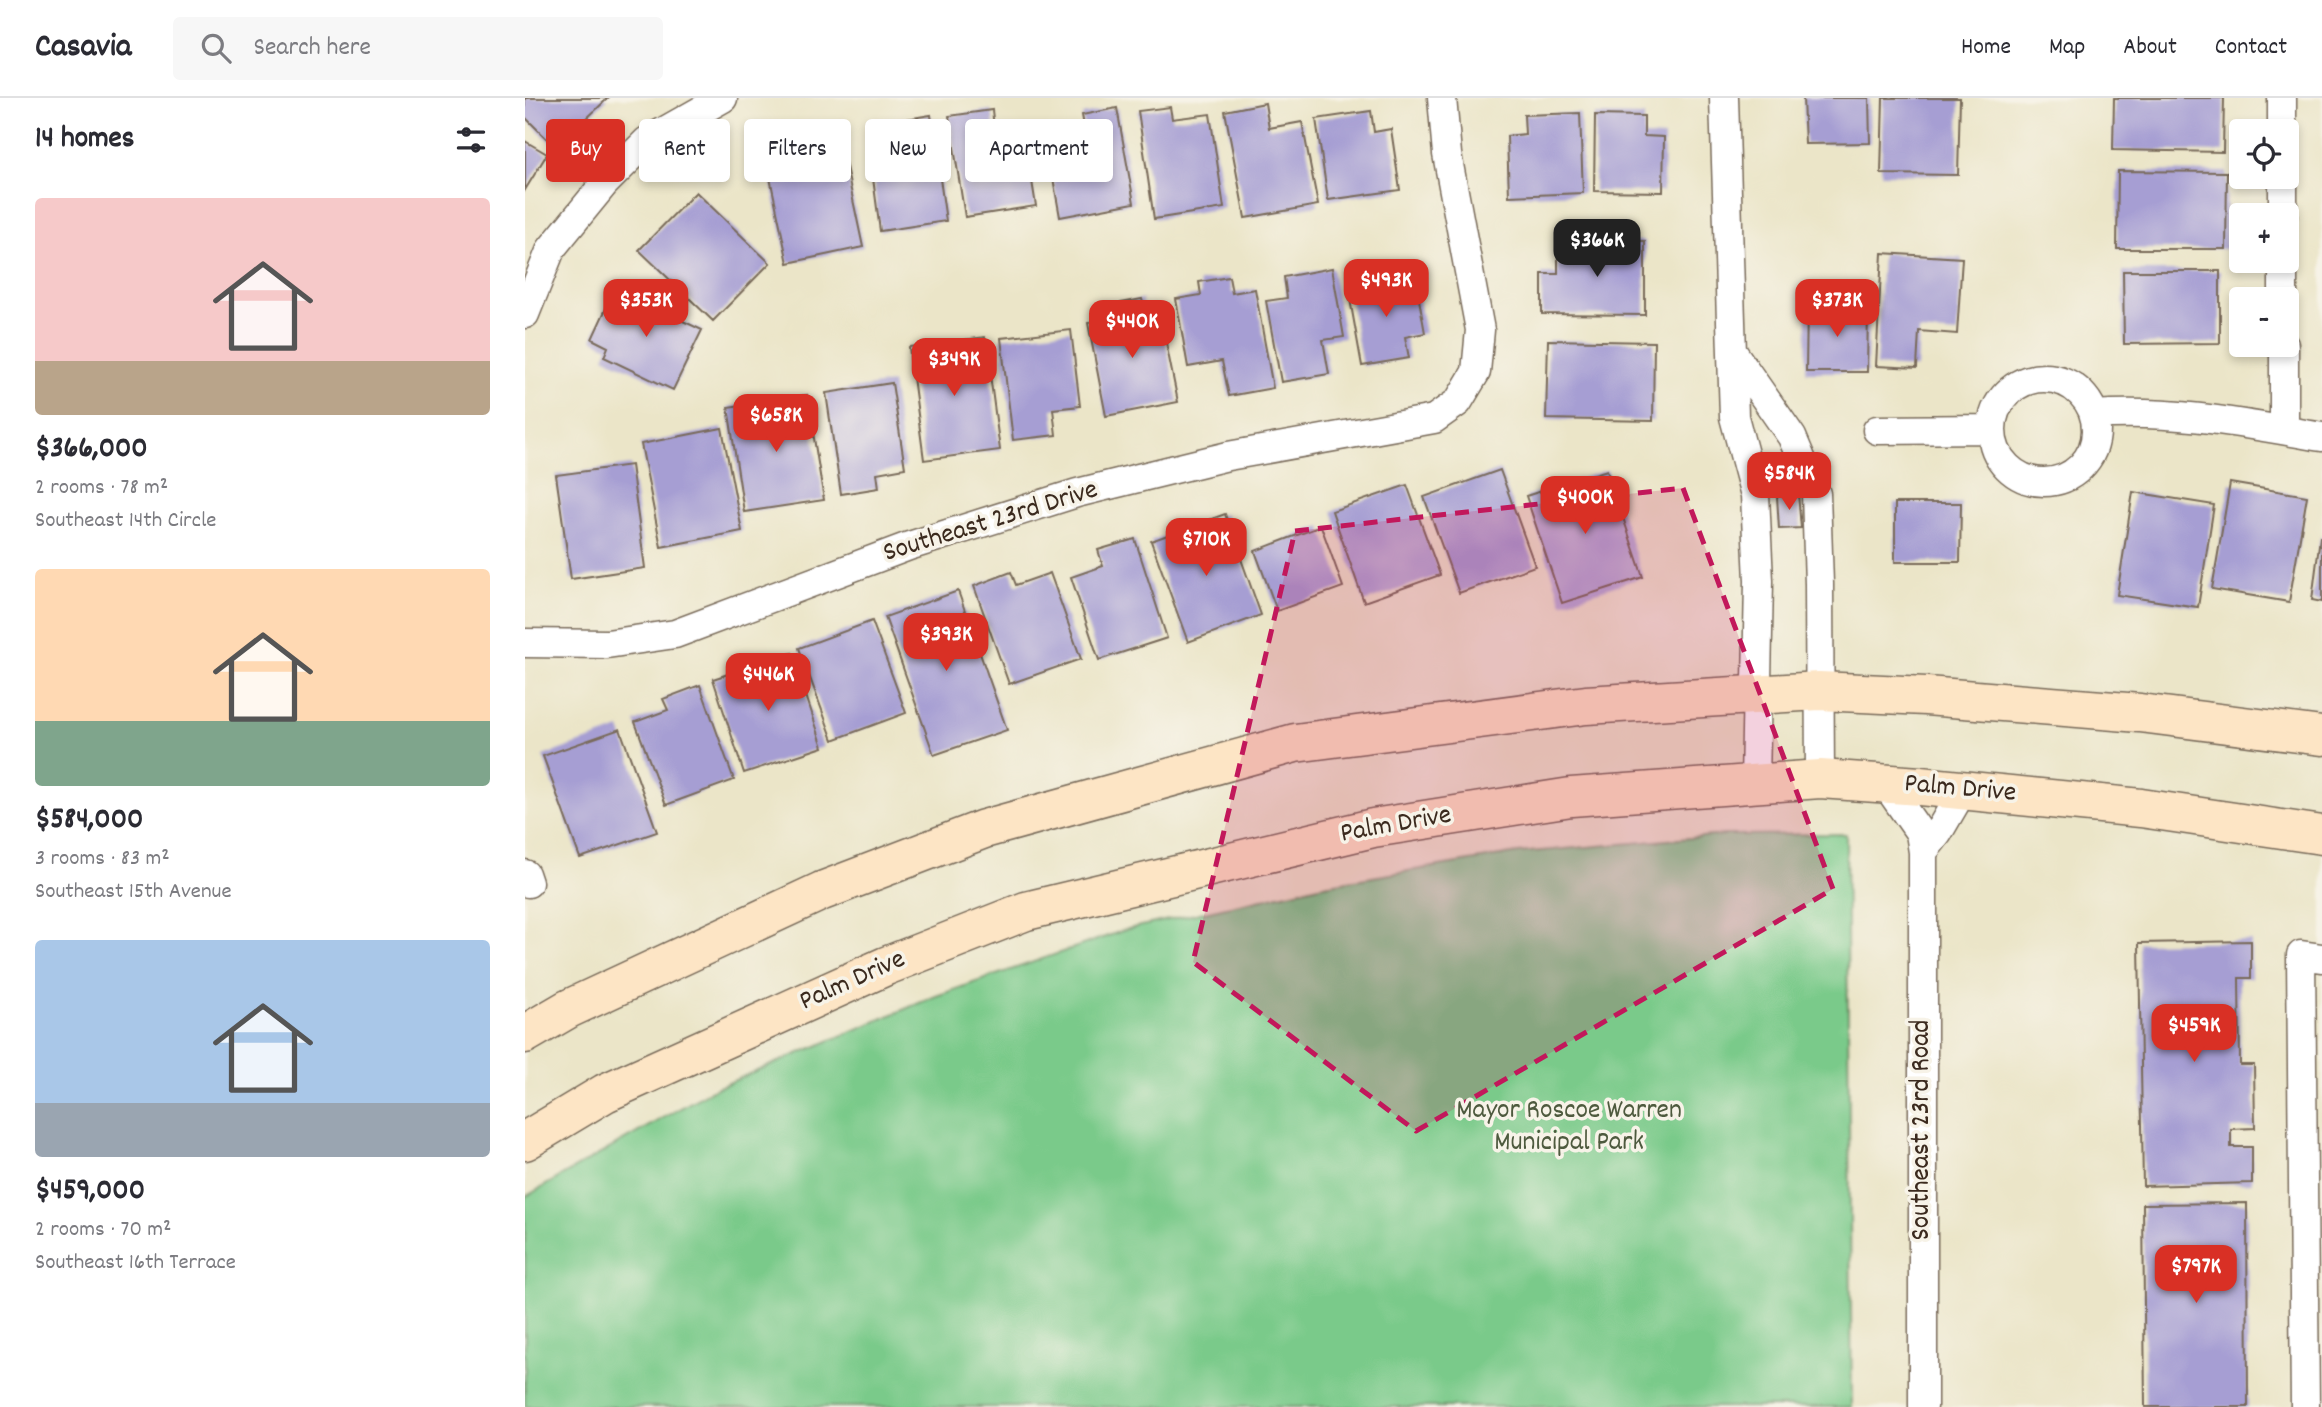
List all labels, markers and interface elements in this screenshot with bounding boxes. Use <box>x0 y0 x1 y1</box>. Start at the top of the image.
search box <box>173 17 663 80</box>
text: Casavia <box>35 25 131 72</box>
icon: search <box>197 29 235 67</box>
text: Search here <box>253 30 371 67</box>
text: Home <box>1961 31 2011 65</box>
text: Map <box>2049 31 2085 65</box>
text: About <box>2123 31 2177 65</box>
text: Contact <box>2215 31 2287 65</box>
text: 14 homes <box>35 119 134 162</box>
chip: Buy <box>546 119 625 182</box>
chip: Rent <box>639 119 730 182</box>
chip: Filters <box>744 119 851 182</box>
chip: New <box>865 119 951 182</box>
chip: Apartment <box>965 119 1113 182</box>
map controls <box>2229 119 2299 357</box>
button: locate <box>2229 119 2299 189</box>
icon: filters <box>452 121 490 159</box>
button: + <box>2229 203 2299 273</box>
pin: $366K <box>1548 220 1646 279</box>
text: $366K <box>1569 225 1625 258</box>
icon: home <box>200 243 326 369</box>
pin: $493K <box>1337 260 1435 319</box>
text: $493K <box>1360 265 1412 298</box>
pin: $353K <box>597 280 695 339</box>
pin: $373K <box>1788 280 1886 339</box>
text: $353K <box>619 285 673 318</box>
text: $373K <box>1811 285 1863 318</box>
button: − <box>2229 287 2299 357</box>
pin: $440K <box>1083 300 1181 360</box>
text: $440K <box>1105 306 1159 339</box>
pin: $349K <box>905 338 1003 398</box>
text: $349K <box>928 344 980 377</box>
pin: $658K <box>727 394 825 454</box>
text: $658K <box>749 400 803 433</box>
text: $366,000 <box>35 429 148 472</box>
pin: $584K <box>1740 452 1838 512</box>
text: $584K <box>1763 458 1815 491</box>
street label: Southeast 23rd Drive <box>879 471 1103 575</box>
text: 2 rooms · 78 m² <box>35 472 168 505</box>
pin: $400K <box>1536 476 1634 536</box>
text: $400K <box>1557 482 1613 515</box>
text: Southeast 14th Circle <box>35 505 216 538</box>
pin: $710K <box>1157 518 1255 578</box>
text: $710K <box>1182 524 1230 557</box>
icon: home <box>200 614 326 740</box>
pin: $393K <box>897 614 995 673</box>
text: $393K <box>919 619 973 652</box>
pin: $446K <box>719 654 817 713</box>
text: $446K <box>742 659 794 692</box>
street label: Palm Drive <box>1902 765 2018 815</box>
street label: Palm Drive <box>1337 797 1455 855</box>
text: $584,000 <box>35 800 143 843</box>
text: 3 rooms · 83 m² <box>35 843 170 876</box>
text: Southeast 15th Avenue <box>35 876 232 909</box>
street label: Palm Drive <box>794 941 912 1023</box>
icon: home <box>200 985 326 1111</box>
pin: $459K <box>2145 1004 2243 1064</box>
text: $459K <box>2167 1010 2221 1043</box>
street label: Southeast 23rd Road <box>1903 1020 1943 1240</box>
park label: Mayor Roscoe Warren Municipal Park <box>1456 1092 1682 1164</box>
text: $459,000 <box>35 1171 145 1214</box>
text: 2 rooms · 70 m² <box>35 1214 171 1247</box>
pin: $797K <box>2147 1246 2245 1305</box>
text: Southeast 16th Terrace <box>35 1247 236 1280</box>
text: $797K <box>2171 1251 2221 1284</box>

